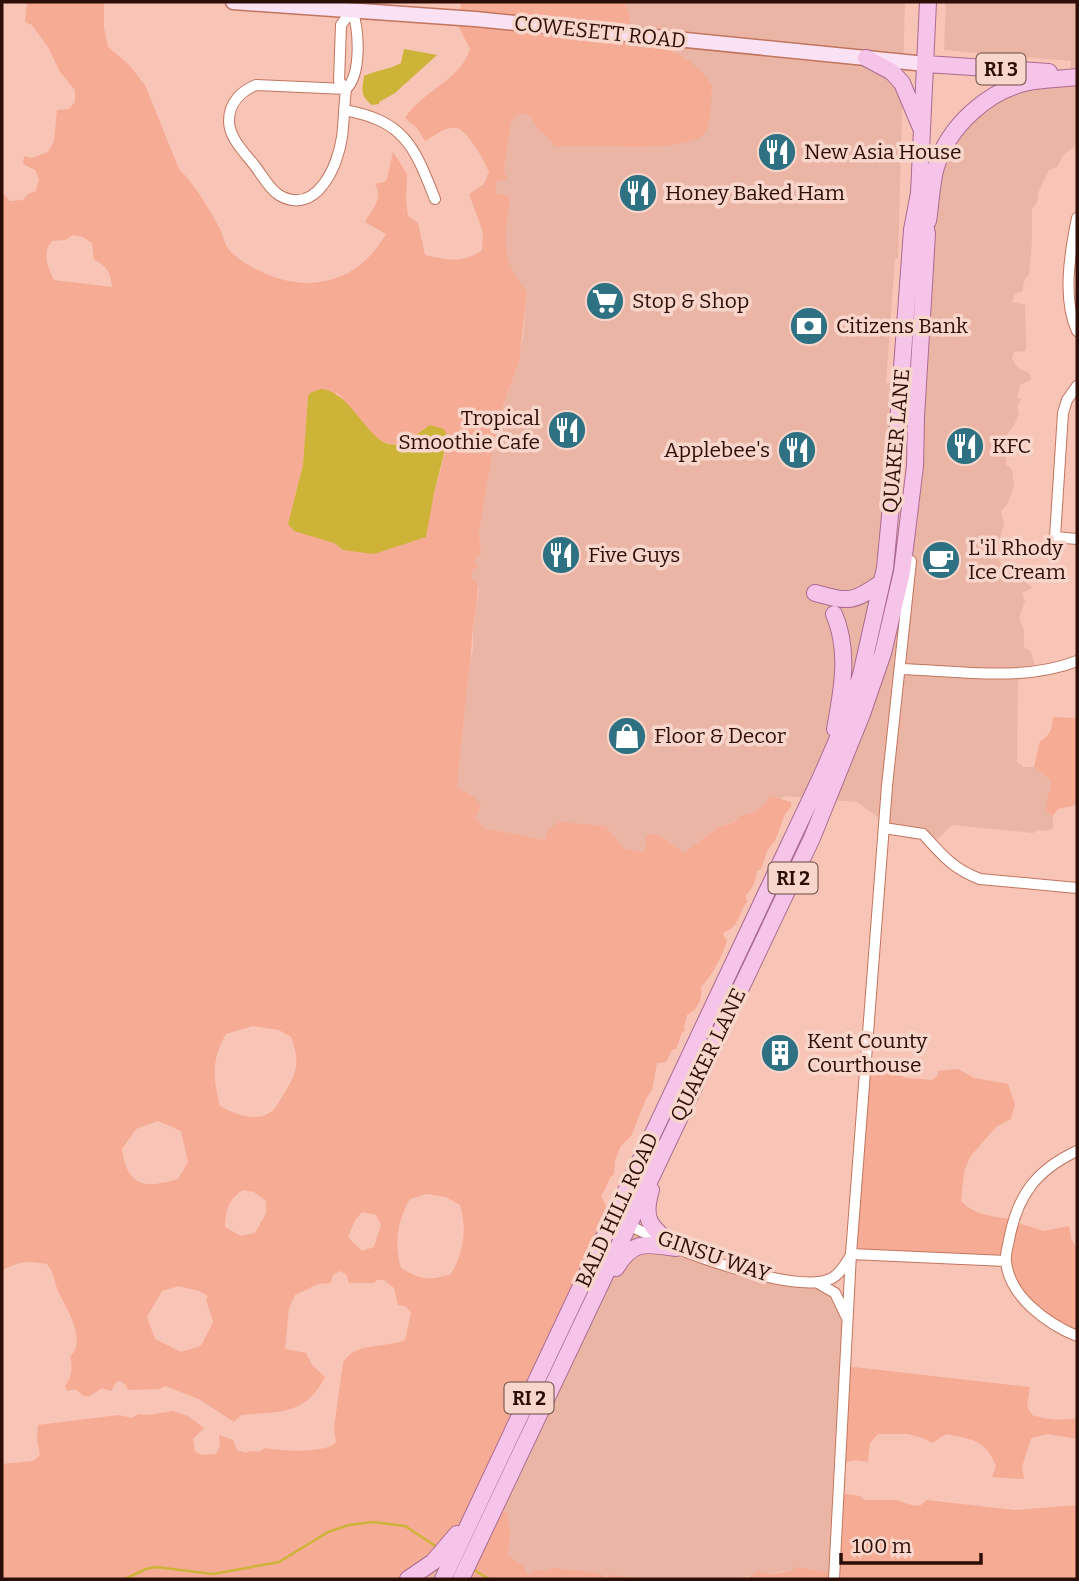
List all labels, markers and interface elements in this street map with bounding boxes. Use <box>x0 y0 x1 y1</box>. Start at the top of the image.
street label: COWESETT ROAD <box>513 10 687 54</box>
road number: RI 3 <box>976 54 1026 85</box>
restaurant icon: New Asia House <box>756 131 798 173</box>
place label: New Asia House <box>804 139 962 165</box>
restaurant icon: Honey Baked Ham <box>617 172 659 214</box>
place label: Honey Baked Ham <box>665 180 845 206</box>
supermarket icon: Stop & Shop <box>584 280 626 322</box>
place label: Stop & Shop <box>632 288 749 314</box>
bank icon: Citizens Bank <box>788 305 830 347</box>
place label: Citizens Bank <box>836 313 968 339</box>
street label: QUAKER LANE <box>877 368 915 514</box>
place label: Tropical Smoothie Cafe <box>398 405 540 455</box>
restaurant icon: Tropical Smoothie Cafe <box>546 409 588 451</box>
restaurant icon: KFC <box>944 425 986 467</box>
restaurant icon: Applebee's <box>776 429 818 471</box>
place label: KFC <box>992 433 1031 459</box>
place label: Applebee's <box>664 437 770 463</box>
restaurant icon: Five Guys <box>540 534 582 576</box>
place label: L'il Rhody Ice Cream <box>968 535 1066 585</box>
cafe icon: L'il Rhody Ice Cream <box>920 539 962 581</box>
place label: Five Guys <box>588 542 680 568</box>
shop icon: Floor & Decor <box>606 715 648 757</box>
place label: Floor & Decor <box>654 723 786 749</box>
road number: RI 2 <box>768 862 818 894</box>
street label: QUAKER LANE <box>665 984 751 1126</box>
place label: Kent County Courthouse <box>807 1028 928 1078</box>
building icon: Kent County Courthouse <box>759 1032 801 1074</box>
street label: BALD HILL ROAD <box>570 1129 664 1291</box>
street label: GINSU WAY <box>654 1225 774 1288</box>
road number: RI 2 <box>504 1382 554 1414</box>
scale bar <box>841 1522 981 1566</box>
text: 100 m <box>852 1533 912 1559</box>

